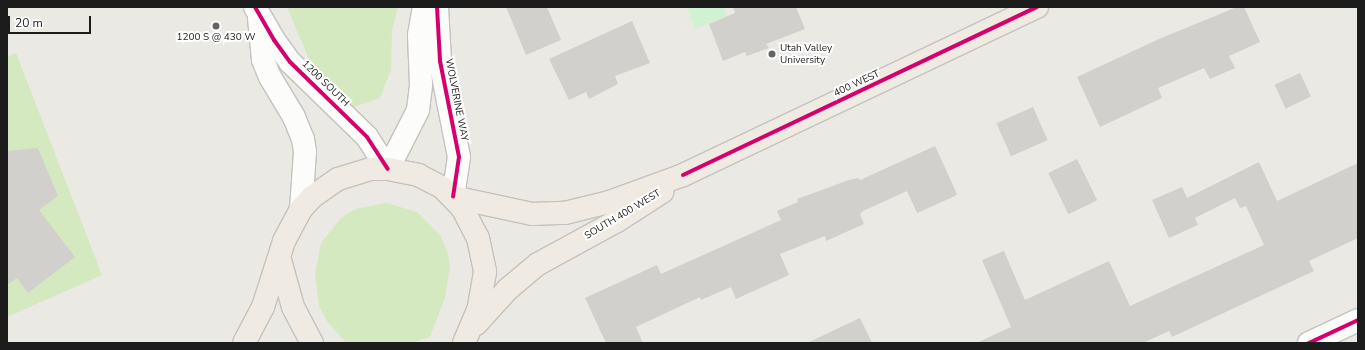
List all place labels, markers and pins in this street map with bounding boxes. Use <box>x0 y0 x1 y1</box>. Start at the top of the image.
marker: 1200 S @ 430 W <box>211 21 221 31</box>
place label: 1200 S @ 430 W <box>177 32 255 44</box>
place label: Utah Valley University <box>780 42 832 66</box>
marker: Utah Valley University <box>767 49 777 59</box>

